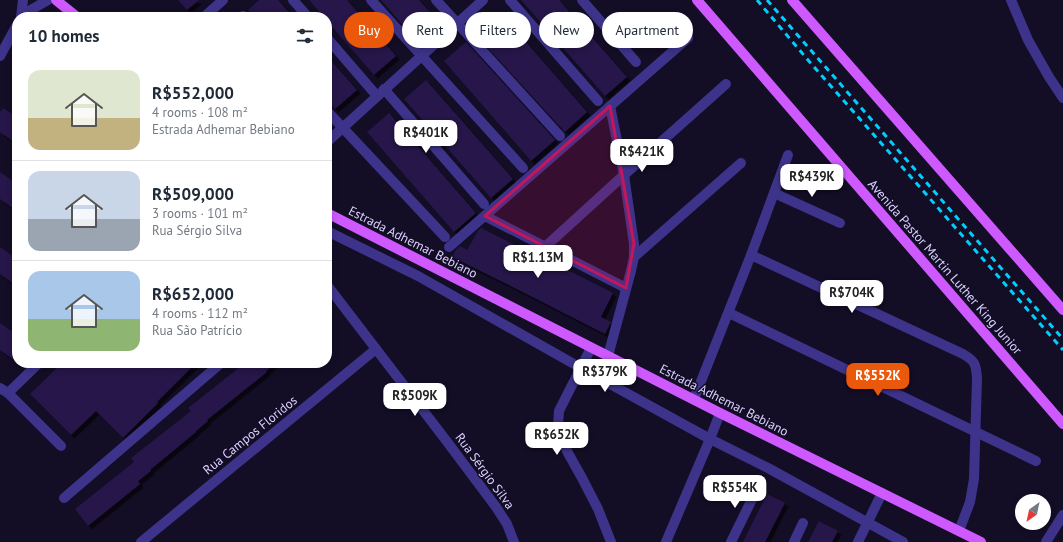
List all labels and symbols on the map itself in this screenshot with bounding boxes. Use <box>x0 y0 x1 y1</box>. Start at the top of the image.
pin: R$401K <box>393 120 459 154</box>
pin: R$421K <box>609 139 675 173</box>
pin: R$439K <box>779 164 845 198</box>
street label: Avenida Pastor Martin Luther King Junior <box>864 176 1026 358</box>
street label: Estrada Adhemar Bebiano <box>346 202 480 282</box>
pin: R$1.13M <box>501 245 575 279</box>
pin: R$704K <box>819 280 885 314</box>
pin: R$379K <box>572 359 638 393</box>
street label: Estrada Adhemar Bebiano <box>657 360 791 440</box>
pin: R$552K <box>845 363 911 397</box>
pin: R$509K <box>382 383 448 417</box>
street label: Rua Campos Floridos <box>199 392 301 478</box>
pin: R$652K <box>524 422 590 456</box>
street label: Rua Sérgio Silva <box>452 429 518 513</box>
pin: R$554K <box>702 475 768 509</box>
north arrow <box>1015 494 1051 530</box>

